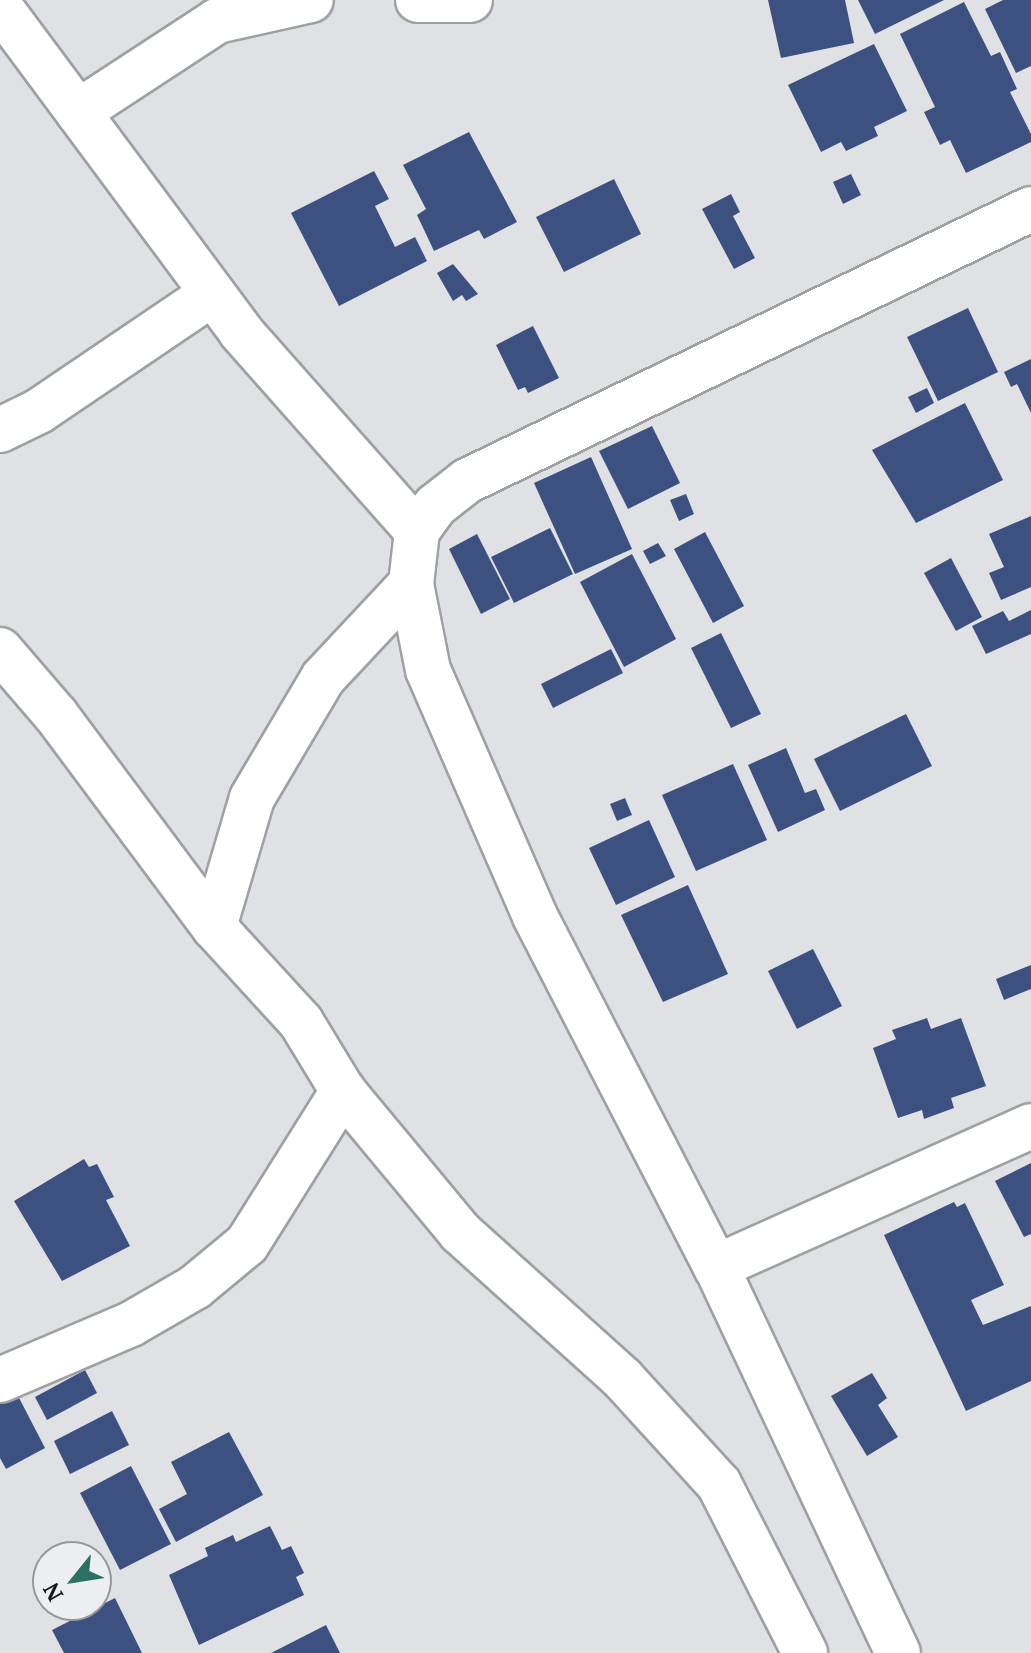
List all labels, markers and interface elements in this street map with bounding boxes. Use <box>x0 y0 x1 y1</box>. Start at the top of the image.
north arrow <box>32 1541 112 1621</box>
text: N <box>36 1578 69 1607</box>

